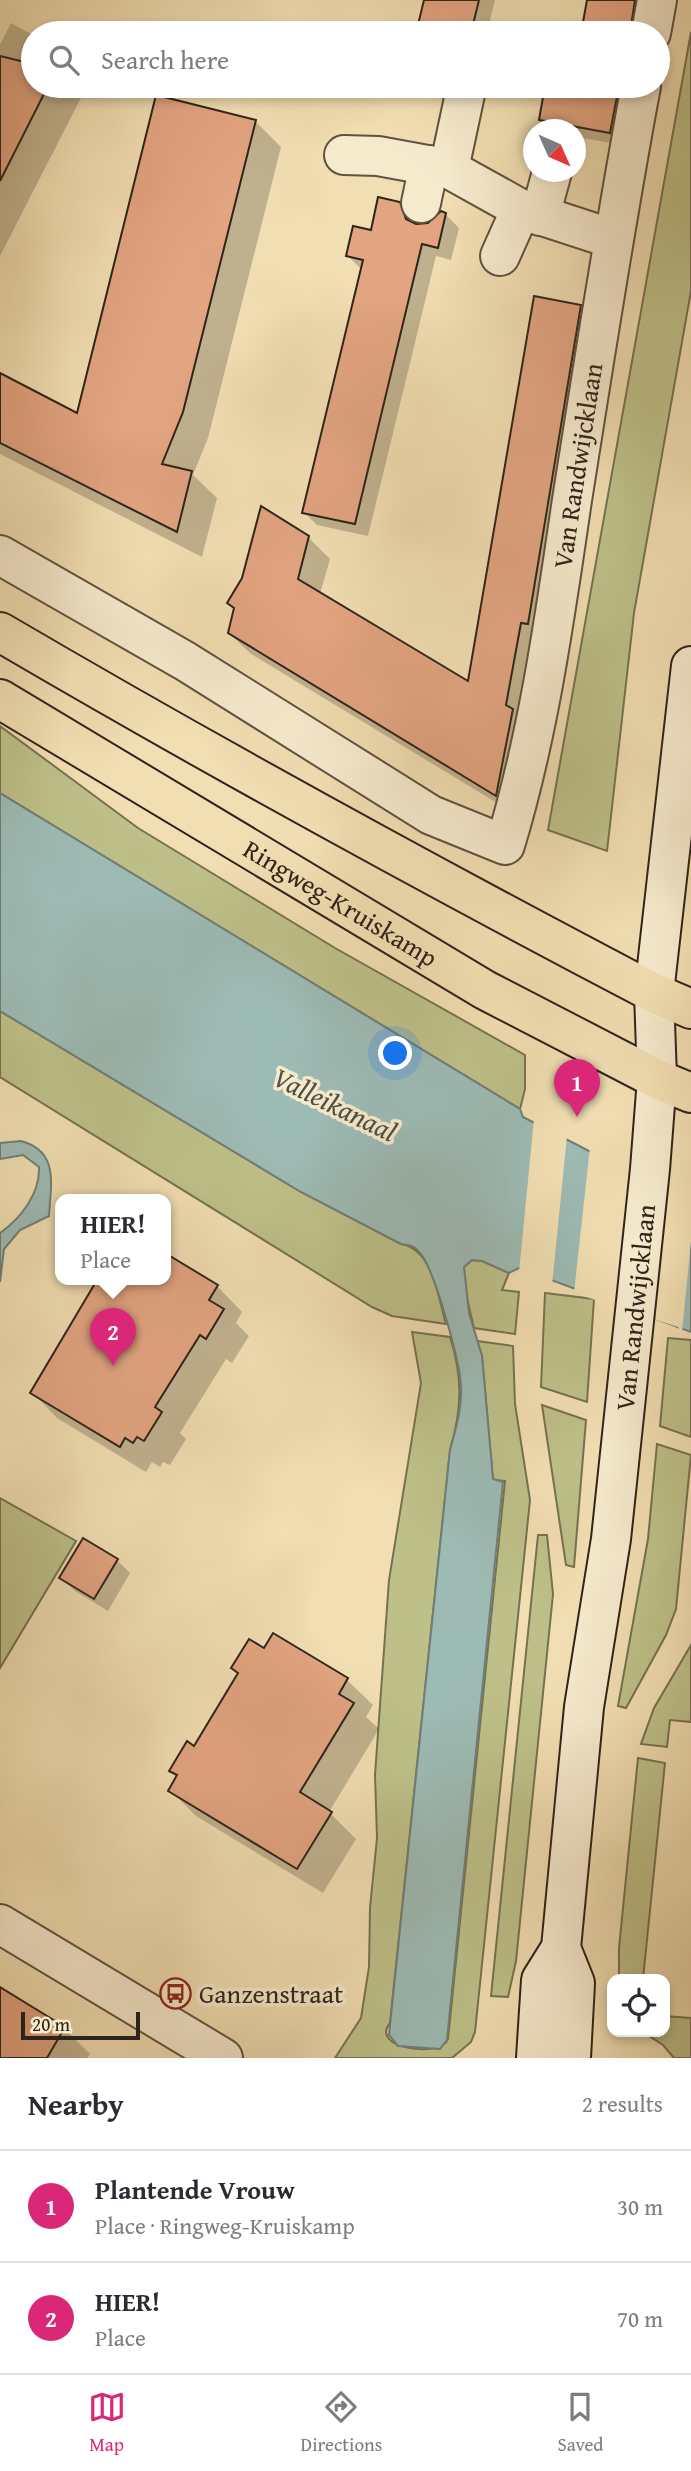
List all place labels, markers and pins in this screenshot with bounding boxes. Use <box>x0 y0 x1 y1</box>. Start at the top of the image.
pin: 1 <box>554 1059 600 1117</box>
pin: 2 <box>90 1308 136 1366</box>
place label: Ganzenstraat <box>199 1974 343 2013</box>
bus stop icon: Ganzenstraat <box>159 1977 193 2011</box>

